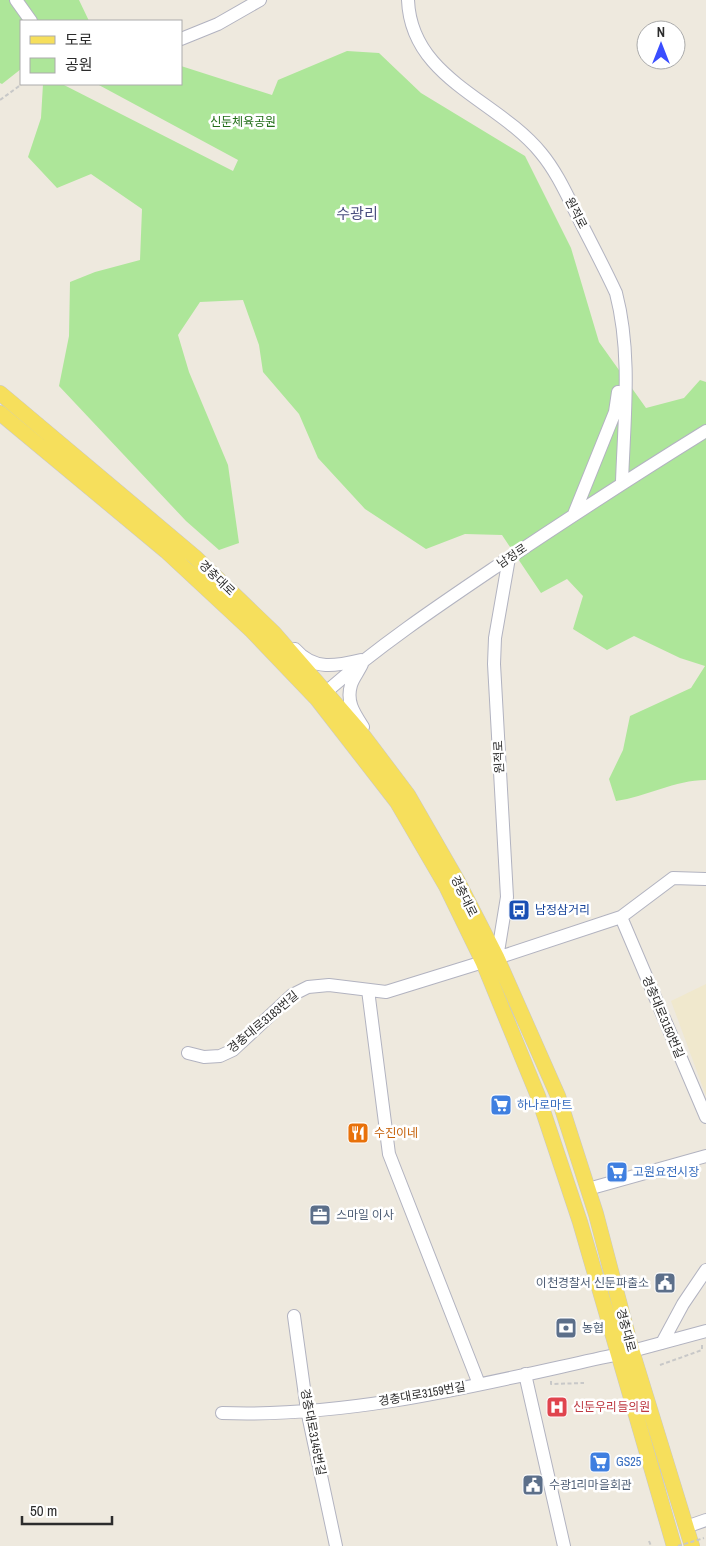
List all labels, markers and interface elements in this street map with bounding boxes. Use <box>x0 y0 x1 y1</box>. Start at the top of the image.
legend <box>20 20 182 85</box>
north arrow <box>636 20 686 70</box>
text: N <box>657 23 665 41</box>
text: 도로 <box>65 29 93 50</box>
text: 공원 <box>65 54 93 75</box>
park label: 신둔체육공원 <box>210 114 276 130</box>
street label: 원적로 <box>561 195 591 231</box>
district label: 수광리 <box>336 203 378 224</box>
street label: 남정로 <box>494 540 530 572</box>
street label: 경충대로 <box>196 557 238 599</box>
street label: 원적로 <box>490 740 508 774</box>
street label: 경충대로 <box>447 873 481 919</box>
bus stop icon: 남정삼거리 <box>507 898 531 922</box>
place label: 남정삼거리 <box>535 902 590 918</box>
street label: 경충대로3150번길 <box>638 973 688 1061</box>
street label: 경충대로3183번길 <box>224 988 302 1056</box>
supermarket icon: 하나로마트 <box>489 1093 513 1117</box>
place label: 하나로마트 <box>517 1097 572 1113</box>
restaurant icon: 수진이네 <box>346 1121 370 1145</box>
place label: 수진이네 <box>374 1125 418 1141</box>
supermarket icon: 고원요전시장 <box>605 1160 629 1184</box>
place label: 고원요전시장 <box>633 1164 699 1180</box>
office icon: 스마일 이사 <box>308 1203 332 1227</box>
place label: 스마일 이사 <box>336 1207 394 1223</box>
public building icon: 이천경찰서 신둔파출소 <box>653 1271 677 1295</box>
place label: 이천경찰서 신둔파출소 <box>536 1275 649 1291</box>
street label: 경충대로 <box>613 1307 639 1353</box>
bank icon: 농협 <box>554 1316 578 1340</box>
place label: 농협 <box>582 1320 604 1336</box>
street label: 경충대로3159번길 <box>377 1378 467 1410</box>
street label: 경충대로3145번길 <box>297 1387 329 1477</box>
hospital icon: 신둔우리들의원 <box>545 1395 569 1419</box>
place label: 신둔우리들의원 <box>573 1399 650 1415</box>
supermarket icon: GS25 <box>588 1450 612 1474</box>
place label: GS25 <box>616 1454 642 1470</box>
public building icon: 수광1리마을회관 <box>521 1473 545 1497</box>
place label: 수광1리마을회관 <box>549 1477 632 1493</box>
scale bar <box>22 1494 112 1526</box>
text: 50 m <box>30 1500 57 1521</box>

